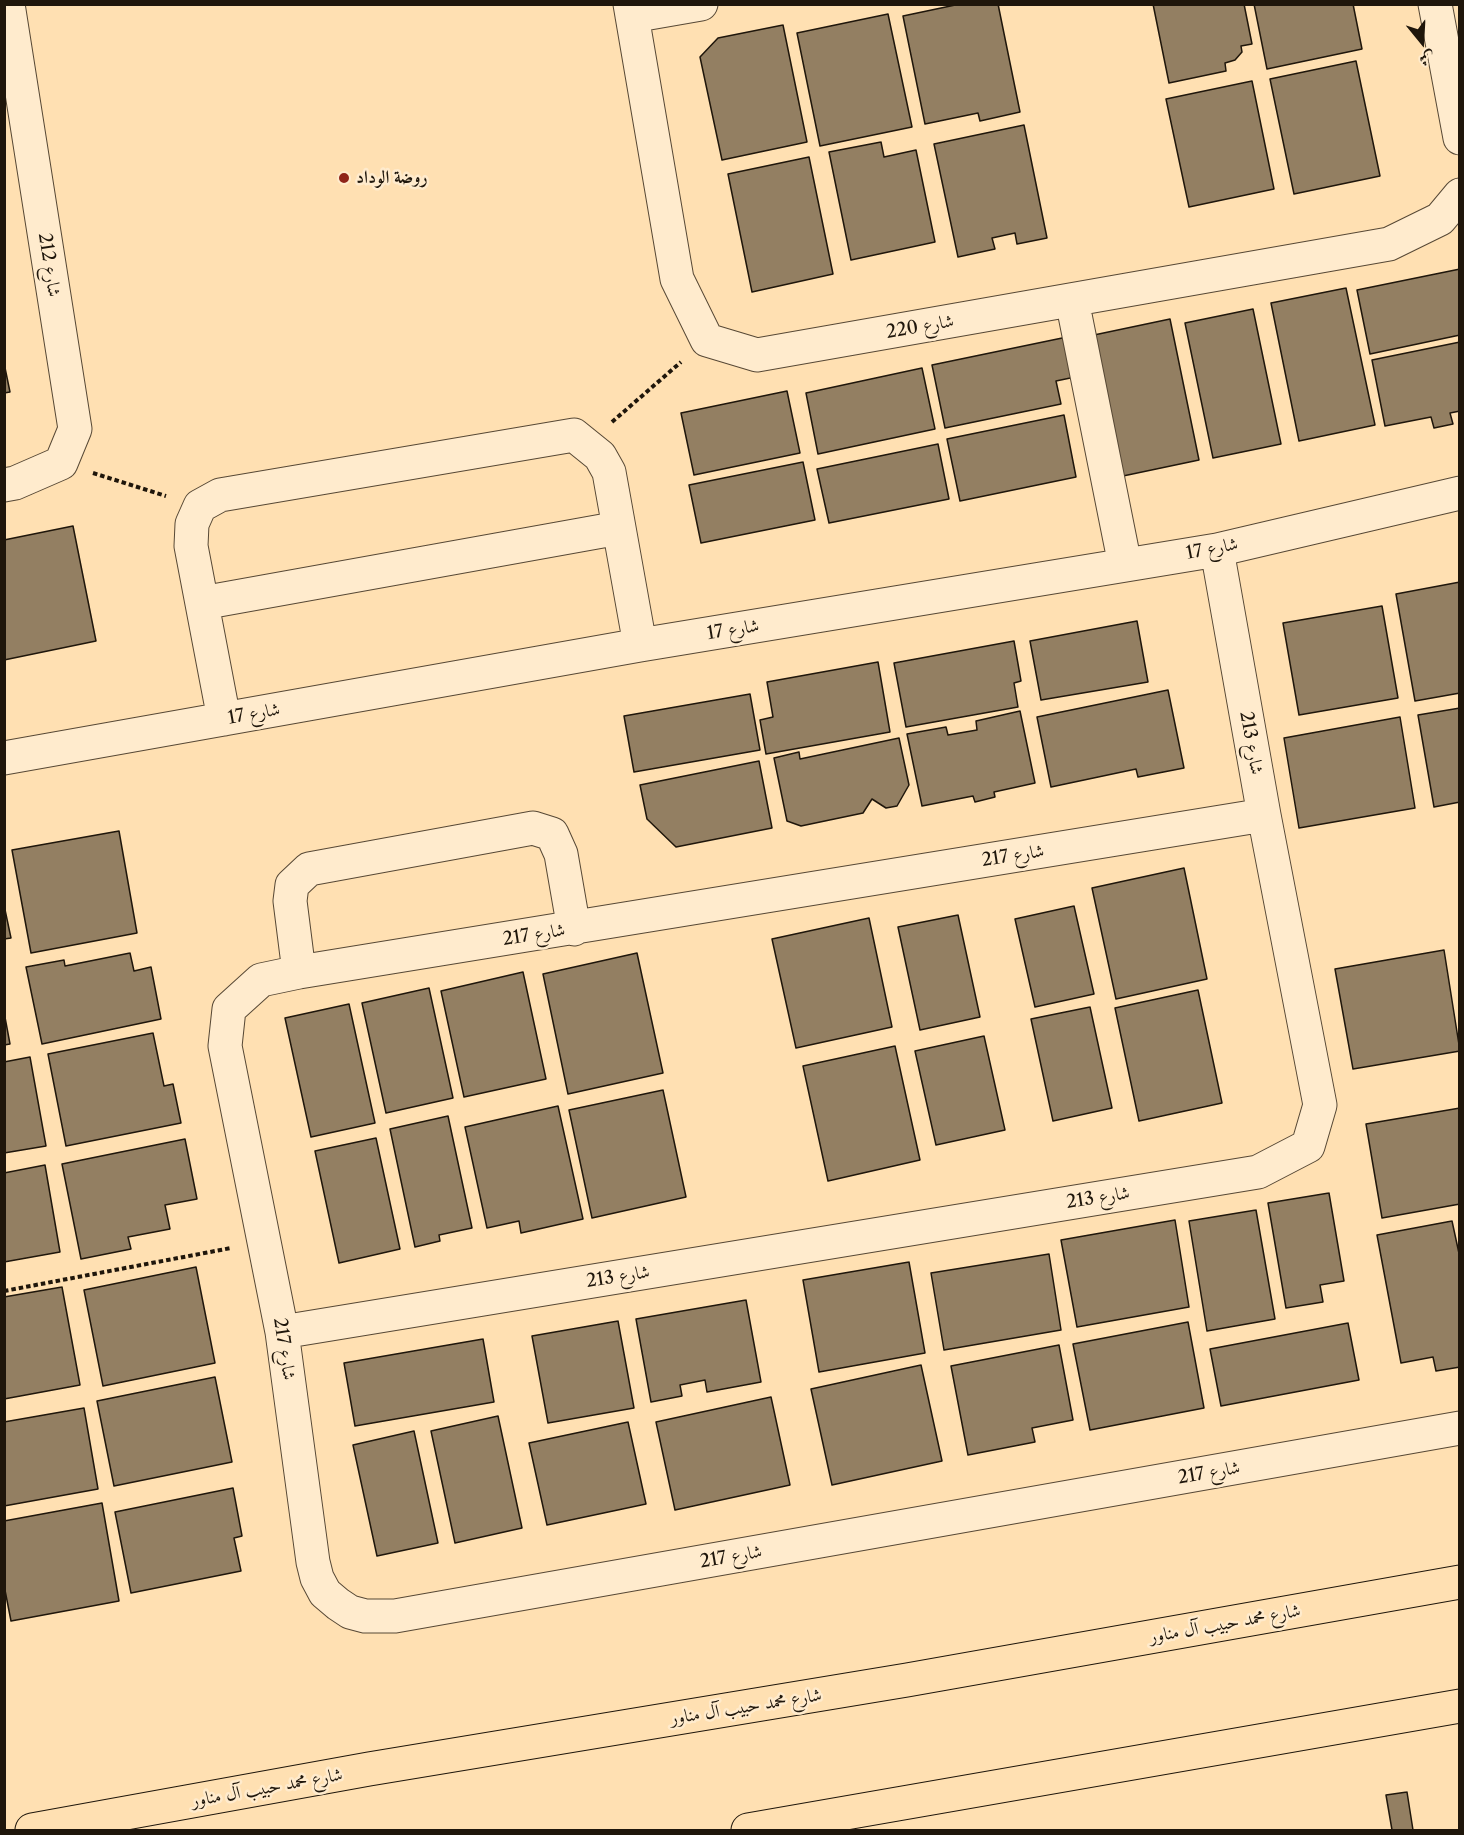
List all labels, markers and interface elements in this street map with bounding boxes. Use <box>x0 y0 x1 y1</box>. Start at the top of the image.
north arrow <box>1392 12 1452 72</box>
text: ش <box>1417 47 1438 71</box>
place label: روضة الوداد <box>356 167 428 189</box>
marker: روضة الوداد <box>337 171 351 185</box>
street label: شارع 212 <box>33 232 65 298</box>
street label: شارع 220 <box>885 310 955 344</box>
street label: شارع 17 <box>1184 533 1240 565</box>
street label: شارع 17 <box>705 615 761 645</box>
street label: شارع 17 <box>226 699 282 729</box>
street label: شارع 213 <box>1235 710 1267 776</box>
street label: شارع 217 <box>980 840 1046 872</box>
street label: شارع 217 <box>501 919 567 951</box>
street label: شارع 213 <box>1065 1182 1131 1214</box>
street label: شارع 213 <box>585 1261 651 1293</box>
street label: شارع 217 <box>268 1316 300 1382</box>
street label: شارع 217 <box>1176 1457 1242 1489</box>
street label: شارع 217 <box>698 1541 764 1573</box>
street label: شارع محمد حبيب آل مناور <box>1148 1600 1302 1648</box>
street label: شارع محمد حبيب آل مناور <box>669 1684 823 1730</box>
street label: شارع محمد حبيب آل مناور <box>190 1764 344 1812</box>

